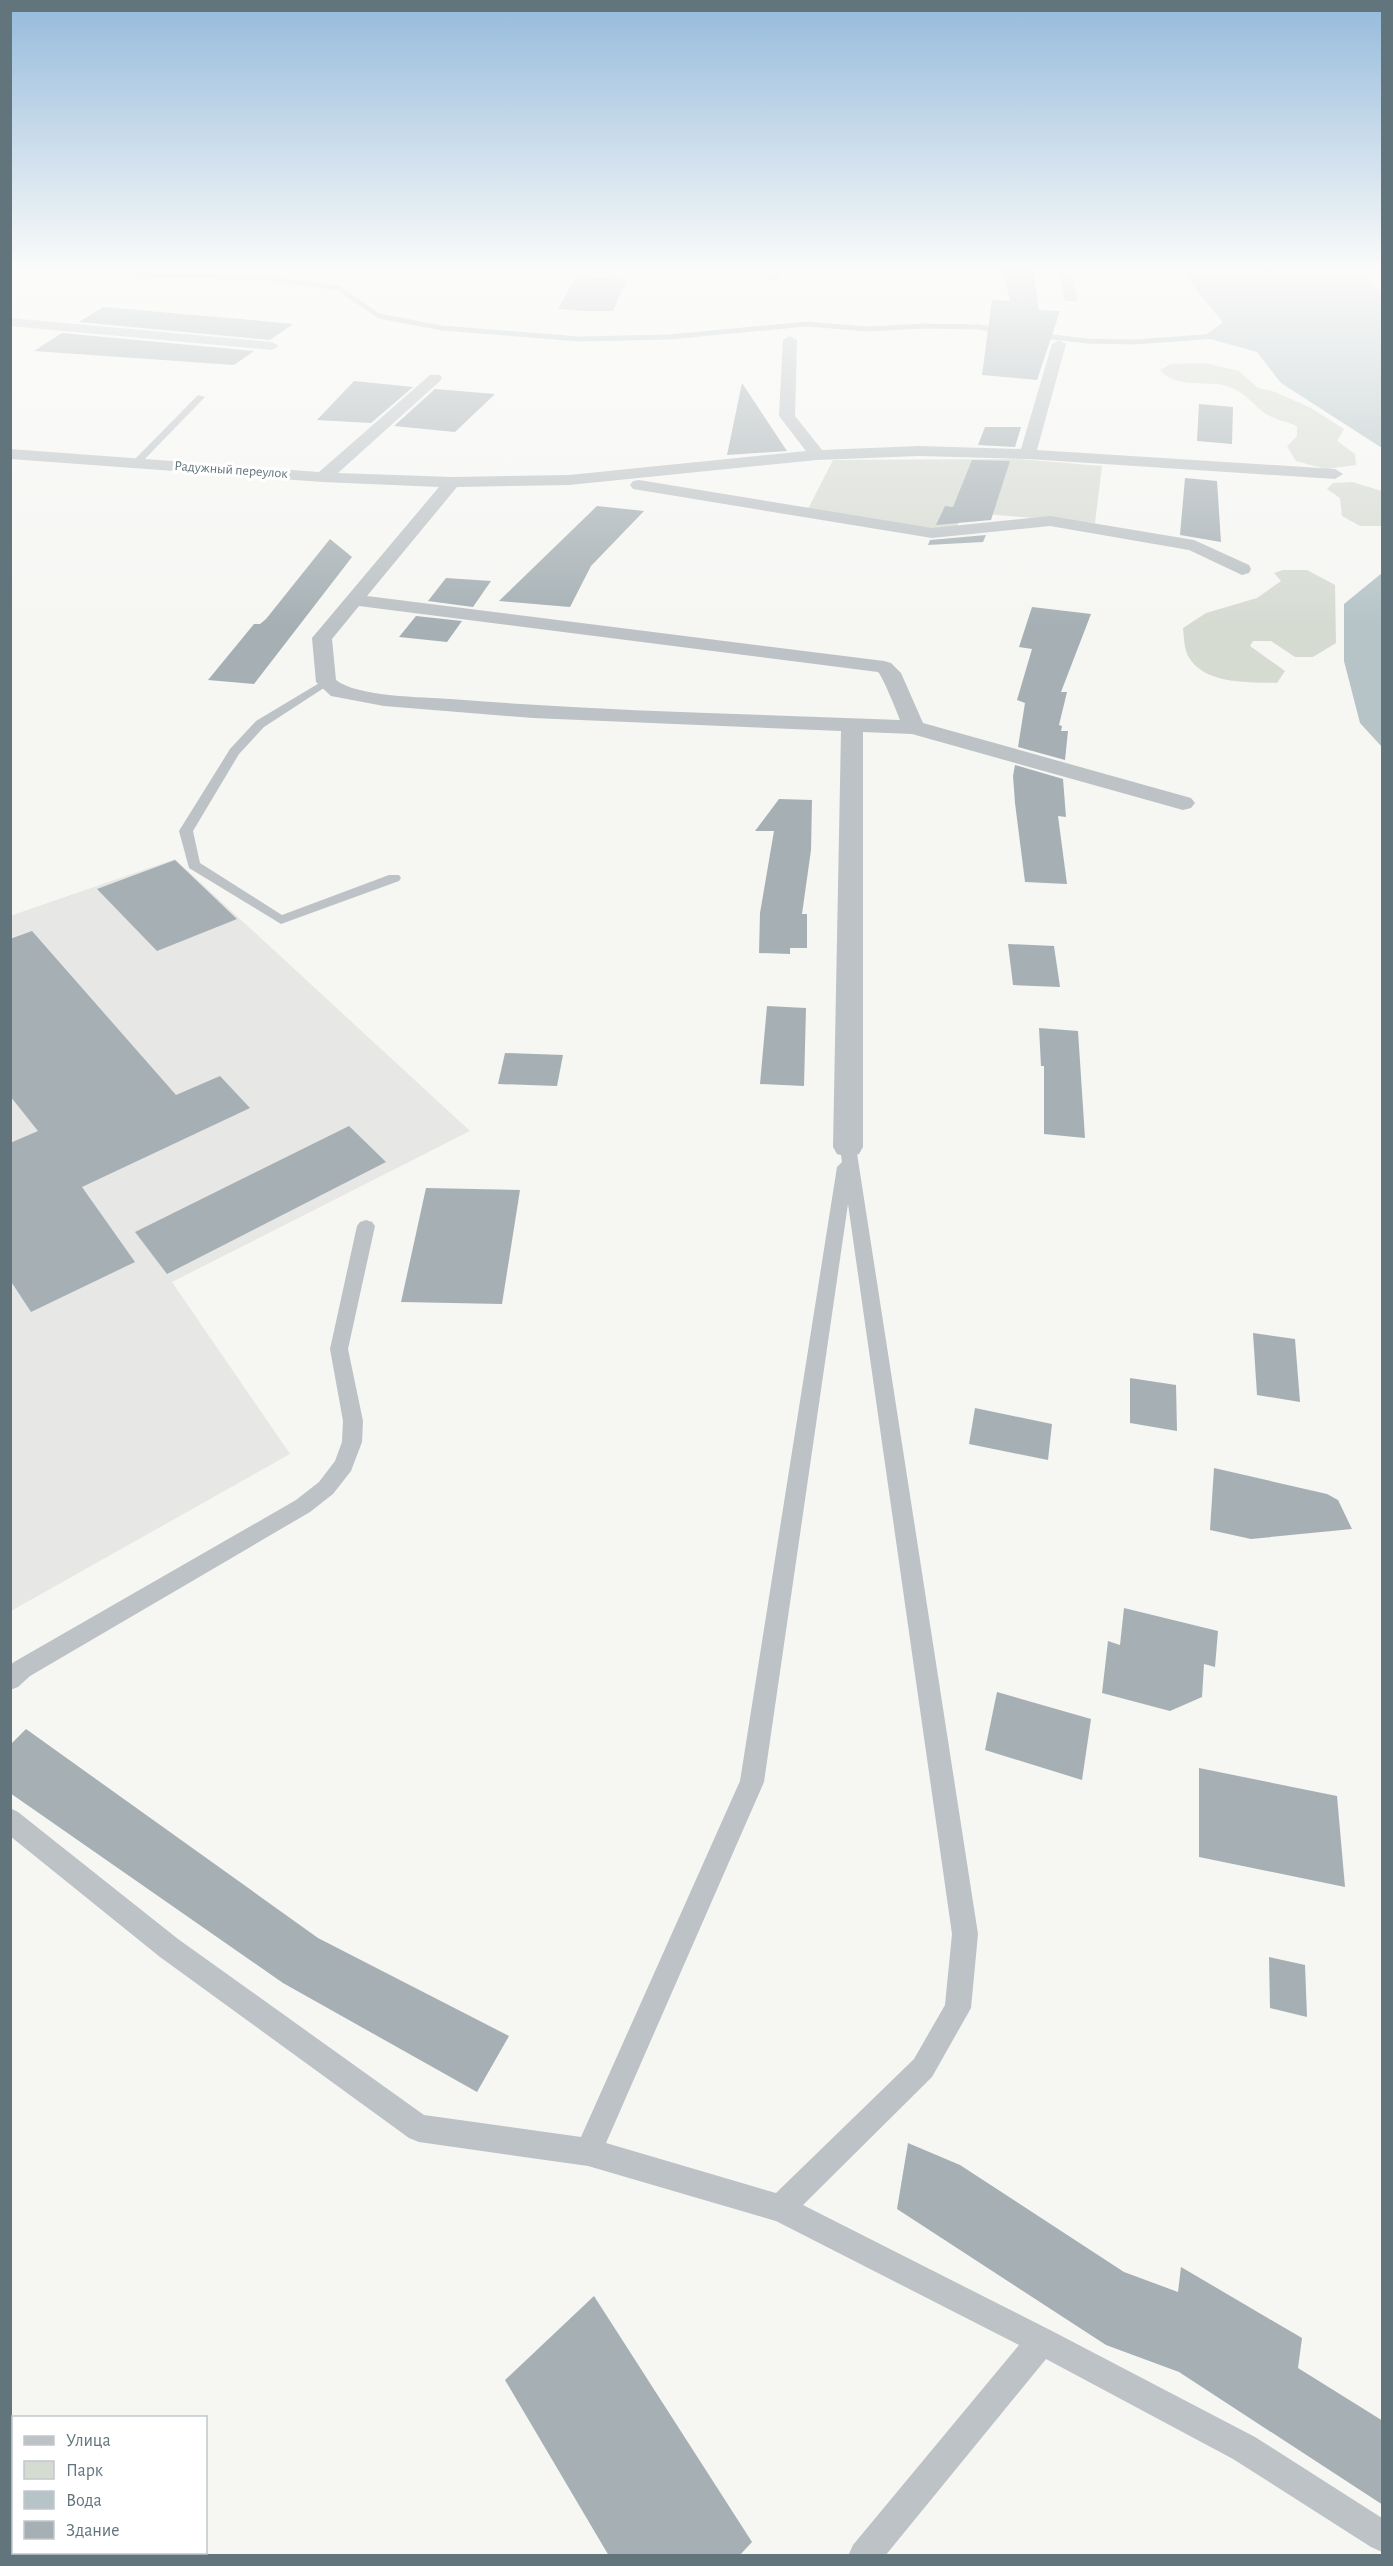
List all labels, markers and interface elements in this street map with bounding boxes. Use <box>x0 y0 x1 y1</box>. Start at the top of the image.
street label: Радужный переулок <box>174 459 289 481</box>
legend <box>12 2416 207 2554</box>
text: Улица <box>66 2432 111 2450</box>
text: Парк <box>66 2462 104 2480</box>
text: Вода <box>66 2492 102 2510</box>
text: Здание <box>66 2522 120 2540</box>

